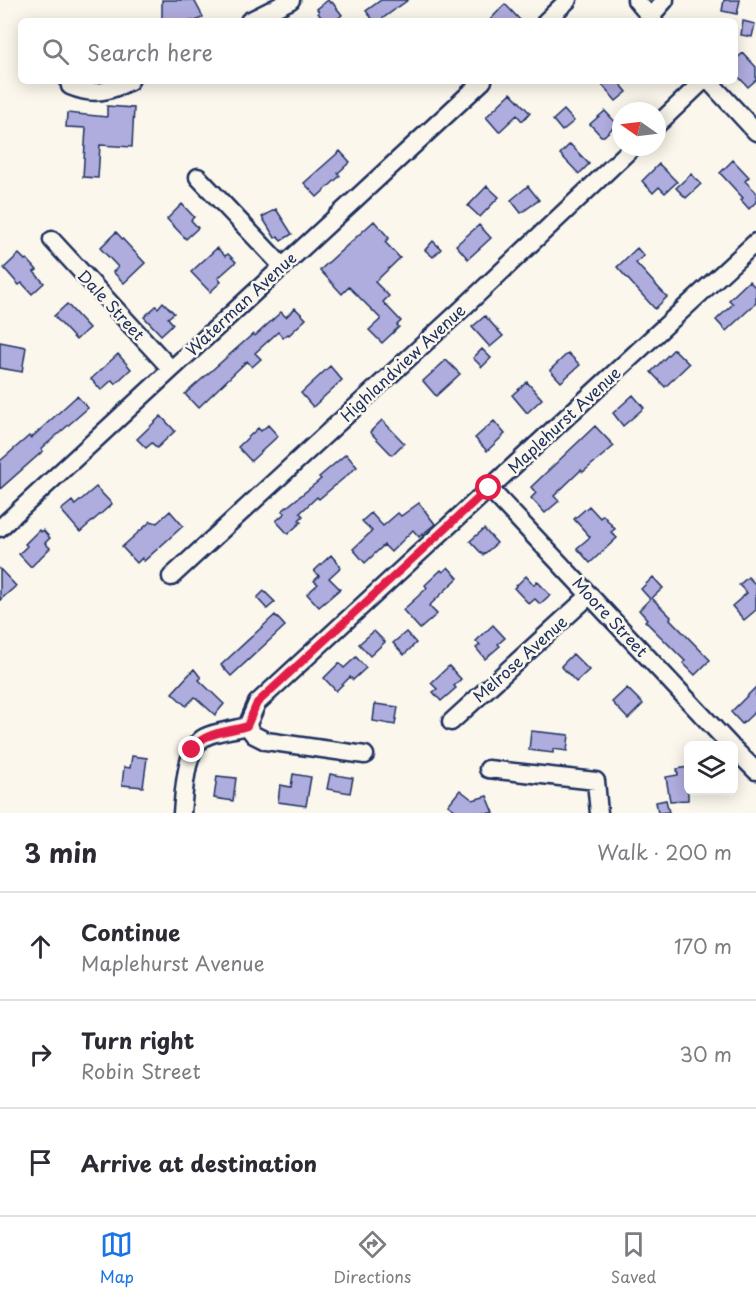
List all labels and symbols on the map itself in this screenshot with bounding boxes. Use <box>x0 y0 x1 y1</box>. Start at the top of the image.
north arrow <box>612 102 666 156</box>
street label: Waterman Avenue <box>180 246 301 361</box>
street label: Dale Street <box>73 264 151 345</box>
street label: Highlandview Avenue <box>335 298 470 427</box>
street label: Maplehurst Avenue <box>501 360 625 478</box>
route start <box>475 474 501 500</box>
street label: Moore Street <box>567 571 654 662</box>
street label: Melrose Avenue <box>467 609 572 707</box>
route end <box>178 736 204 762</box>

